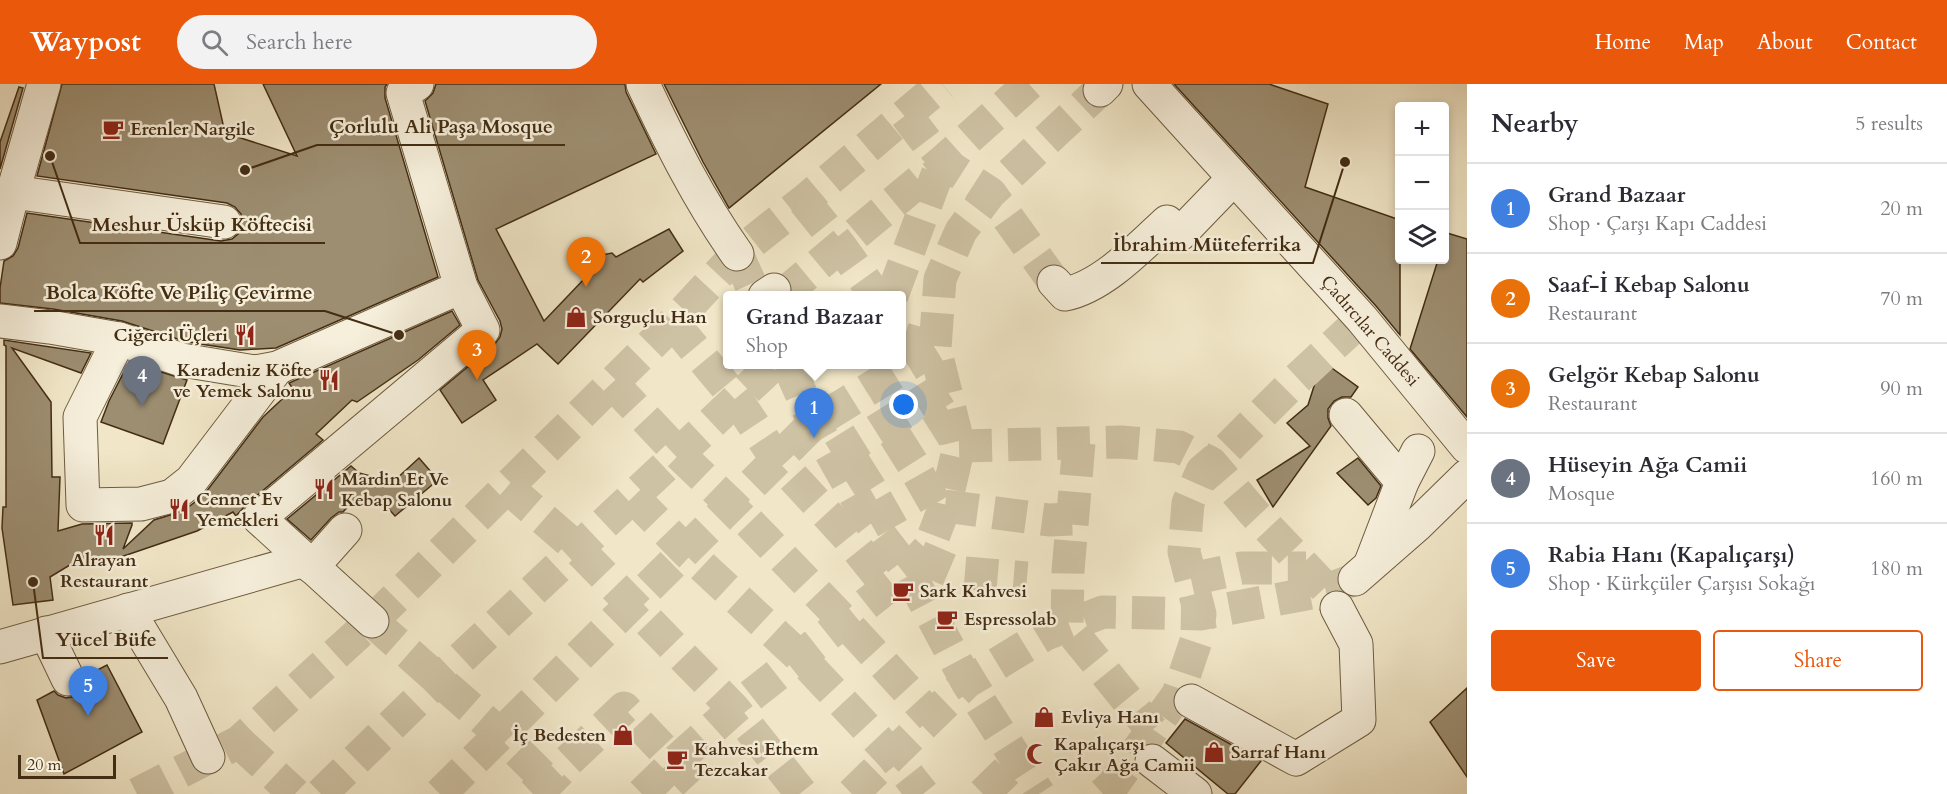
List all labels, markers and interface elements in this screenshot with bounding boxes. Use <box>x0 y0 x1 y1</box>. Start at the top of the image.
search box <box>177 15 597 69</box>
text: Waypost <box>30 23 141 61</box>
icon: search <box>198 26 231 59</box>
text: Search here <box>246 27 353 57</box>
text: Home <box>1595 28 1651 57</box>
text: Map <box>1684 28 1724 57</box>
text: About <box>1757 28 1813 57</box>
text: Contact <box>1846 28 1917 57</box>
map controls <box>1395 102 1449 264</box>
button: + <box>1395 102 1449 156</box>
text: Nearby <box>1491 106 1579 141</box>
callout: Çorlulu Ali Paşa Mosque <box>317 107 565 145</box>
text: 5 results <box>1855 110 1923 137</box>
text: Çorlulu Ali Paşa Mosque <box>329 113 553 140</box>
cafe icon: Erenler Nargile <box>101 117 125 141</box>
place label: Erenler Nargile <box>130 117 256 142</box>
button: − <box>1395 156 1449 210</box>
text: Grand Bazaar <box>1548 180 1686 210</box>
text: 1 <box>1505 195 1516 222</box>
text: 20 m <box>1880 195 1923 222</box>
callout: Meshur Üsküp Köftecisi <box>80 205 325 243</box>
button: layers <box>1395 210 1449 264</box>
text: Shop · Çarşı Kapı Caddesi <box>1548 210 1767 237</box>
text: Meshur Üsküp Köftecisi <box>92 211 312 238</box>
callout: İbrahim Müteferrika <box>1101 225 1313 263</box>
text: İbrahim Müteferrika <box>1113 231 1301 258</box>
pin: 2 <box>566 238 606 287</box>
street label: Çadırcılar Caddesi <box>1315 270 1425 392</box>
text: Saaf-İ Kebap Salonu <box>1548 270 1750 300</box>
callout: Bolca Köfte Ve Piliç Çevirme <box>34 273 325 311</box>
text: Bolca Köfte Ve Piliç Çevirme <box>45 279 313 306</box>
text: 2 <box>1505 285 1516 312</box>
text: 70 m <box>1880 285 1923 312</box>
popup <box>723 291 906 369</box>
text: Restaurant <box>1548 300 1637 327</box>
text: Grand Bazaar <box>746 302 883 332</box>
shop icon: Sorguçlu Han <box>564 305 588 329</box>
place label: Sorguçlu Han <box>593 305 707 330</box>
place label: Ciğerci Üçleri <box>113 323 228 348</box>
restaurant icon: Ciğerci Üçleri <box>233 323 257 347</box>
pin: 3 <box>458 330 496 380</box>
text: Shop <box>746 332 788 359</box>
pin: 4 <box>122 356 162 406</box>
place label: Karadeniz Köfte ve Yemek Salonu <box>173 358 312 404</box>
text: Gelgör Kebap Salonu <box>1548 360 1760 390</box>
restaurant icon: Karadeniz Köfte ve Yemek Salonu <box>317 368 341 392</box>
text: 3 <box>1505 375 1516 402</box>
text: 90 m <box>1880 375 1923 402</box>
pin: 1 <box>794 388 834 438</box>
your location <box>889 390 918 419</box>
text: Restaurant <box>1548 390 1637 417</box>
text: Hüseyin Ağa Camii <box>1548 450 1747 480</box>
text: 4 <box>1505 465 1516 492</box>
text: 160 m <box>1870 465 1923 492</box>
place label: Mardin Et Ve Kebap Salonu <box>341 467 453 513</box>
restaurant icon: Mardin Et Ve Kebap Salonu <box>312 477 336 501</box>
text: Mosque <box>1548 480 1615 507</box>
place label: Cennet Ev Yemekleri <box>196 487 283 533</box>
restaurant icon: Cennet Ev Yemekleri <box>167 497 191 521</box>
restaurant icon: Alrayan Restaurant <box>92 523 116 547</box>
text: Rabia Hanı (Kapalıçarşı) <box>1548 540 1795 570</box>
place label: Alrayan Restaurant <box>60 548 149 594</box>
text: 5 <box>1505 555 1516 582</box>
text: 180 m <box>1870 555 1923 582</box>
text: Shop · Kürkçüler Çarşısı Sokağı <box>1548 570 1815 597</box>
cafe icon: Sark Kahvesi <box>891 579 915 603</box>
place label: Sark Kahvesi <box>920 579 1027 604</box>
cafe icon: Espressolab <box>935 607 959 631</box>
place label: Espressolab <box>964 607 1056 632</box>
callout: Yücel Büfe <box>43 620 168 658</box>
text: Yücel Büfe <box>55 626 157 653</box>
button: Save <box>1491 630 1701 691</box>
button: Share <box>1713 630 1923 691</box>
pin: 5 <box>68 666 107 716</box>
shop icon: Evliya Hanı <box>1032 705 1056 729</box>
place label: Evliya Hanı <box>1061 705 1159 730</box>
place label: İç Bedesten <box>513 723 606 748</box>
shop icon: İç Bedesten <box>611 723 635 747</box>
place label: Kapalıçarşı Çakır Ağa Camii <box>1054 732 1195 778</box>
place label: Kahvesi Ethem Tezcakar <box>694 737 819 783</box>
shop icon: Sarraf Hanı <box>1202 740 1226 764</box>
place label: Sarraf Hanı <box>1231 740 1326 765</box>
mosque icon: Kapalıçarşı Çakır Ağa Camii <box>1025 742 1049 766</box>
cafe icon: Kahvesi Ethem Tezcakar <box>665 747 689 771</box>
scale bar <box>18 752 116 780</box>
text: 20 m <box>27 754 61 776</box>

